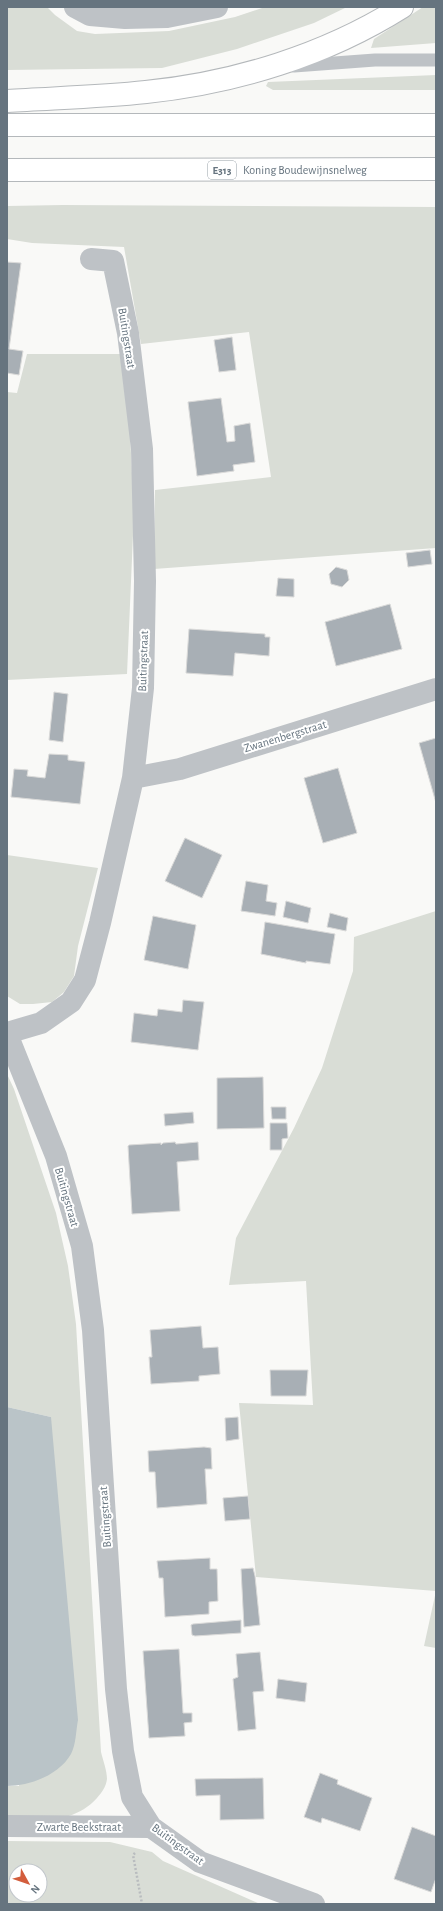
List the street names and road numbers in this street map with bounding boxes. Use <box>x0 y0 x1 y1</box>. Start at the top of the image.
road number: E313 <box>208 161 236 179</box>
street label: Koning Boudewijnsnelweg <box>243 164 367 177</box>
street label: Buitingstraat <box>116 307 138 369</box>
street label: Buitingstraat <box>136 630 150 692</box>
street label: Zwanenbergstraat <box>242 718 328 754</box>
street label: Buitingstraat <box>53 1166 81 1228</box>
street label: Buitingstraat <box>97 1486 113 1548</box>
street label: Zwarte Beekstraat <box>37 1821 121 1833</box>
street label: Buitingstraat <box>150 1821 206 1867</box>

